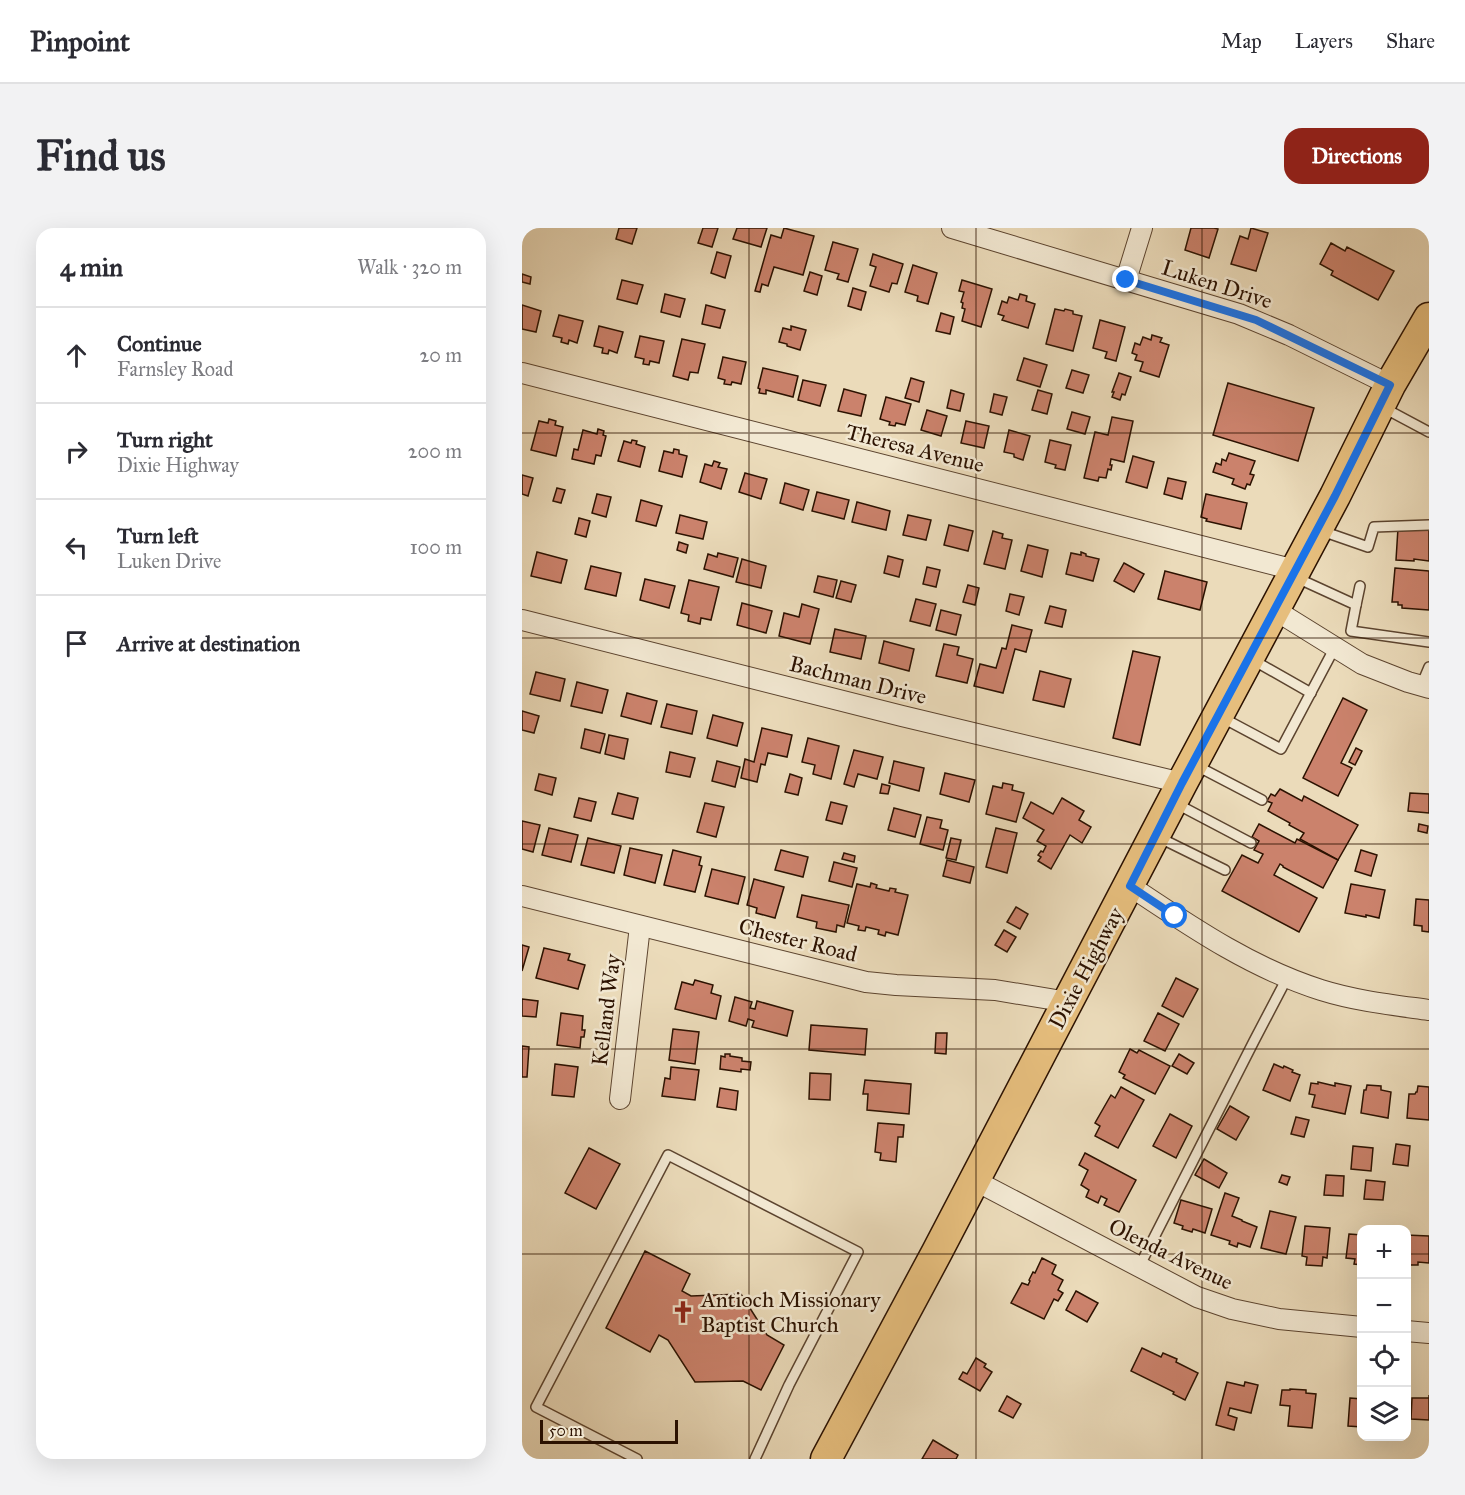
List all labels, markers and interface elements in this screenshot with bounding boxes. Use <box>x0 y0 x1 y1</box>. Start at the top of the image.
text: Pinpoint <box>30 24 130 59</box>
text: Map <box>1221 28 1262 54</box>
text: Layers <box>1295 28 1353 54</box>
text: Share <box>1386 28 1435 54</box>
button: Directions <box>1284 128 1429 184</box>
text: Find us <box>36 130 166 182</box>
text: 4 min <box>60 251 123 283</box>
street label: Luken Drive <box>1158 253 1276 315</box>
text: Walk · 320 m <box>357 255 462 279</box>
route end <box>1112 266 1138 292</box>
text: Continue <box>117 330 202 357</box>
icon: ahead <box>60 339 93 372</box>
text: 20 m <box>419 343 462 367</box>
text: Farnsley Road <box>117 357 234 381</box>
street label: Theresa Avenue <box>843 418 987 478</box>
text: Turn right <box>117 426 213 453</box>
icon: right <box>60 435 93 468</box>
text: 200 m <box>408 439 462 463</box>
text: Dixie Highway <box>117 453 239 477</box>
text: Turn left <box>117 522 199 549</box>
icon: left <box>60 531 93 564</box>
text: 100 m <box>410 535 462 559</box>
text: Luken Drive <box>117 549 221 573</box>
icon: arrive <box>60 627 93 660</box>
text: Arrive at destination <box>117 630 300 657</box>
street label: Bachman Drive <box>787 650 929 710</box>
street label: Dixie Highway <box>1043 902 1130 1034</box>
route start <box>1161 902 1187 928</box>
street label: Chester Road <box>736 912 860 968</box>
street label: Kelland Way <box>586 952 626 1068</box>
street label: Olenda Avenue <box>1104 1212 1238 1296</box>
map controls <box>1357 1225 1411 1441</box>
button: + <box>1357 1225 1411 1279</box>
button: − <box>1357 1279 1411 1333</box>
place label: Antioch Missionary Baptist Church <box>700 1286 881 1338</box>
church icon: Antioch Missionary Baptist Church <box>670 1299 696 1325</box>
button: locate <box>1357 1333 1411 1387</box>
button: layers <box>1357 1387 1411 1441</box>
scale bar <box>540 1417 678 1444</box>
text: 50 m <box>549 1421 583 1440</box>

